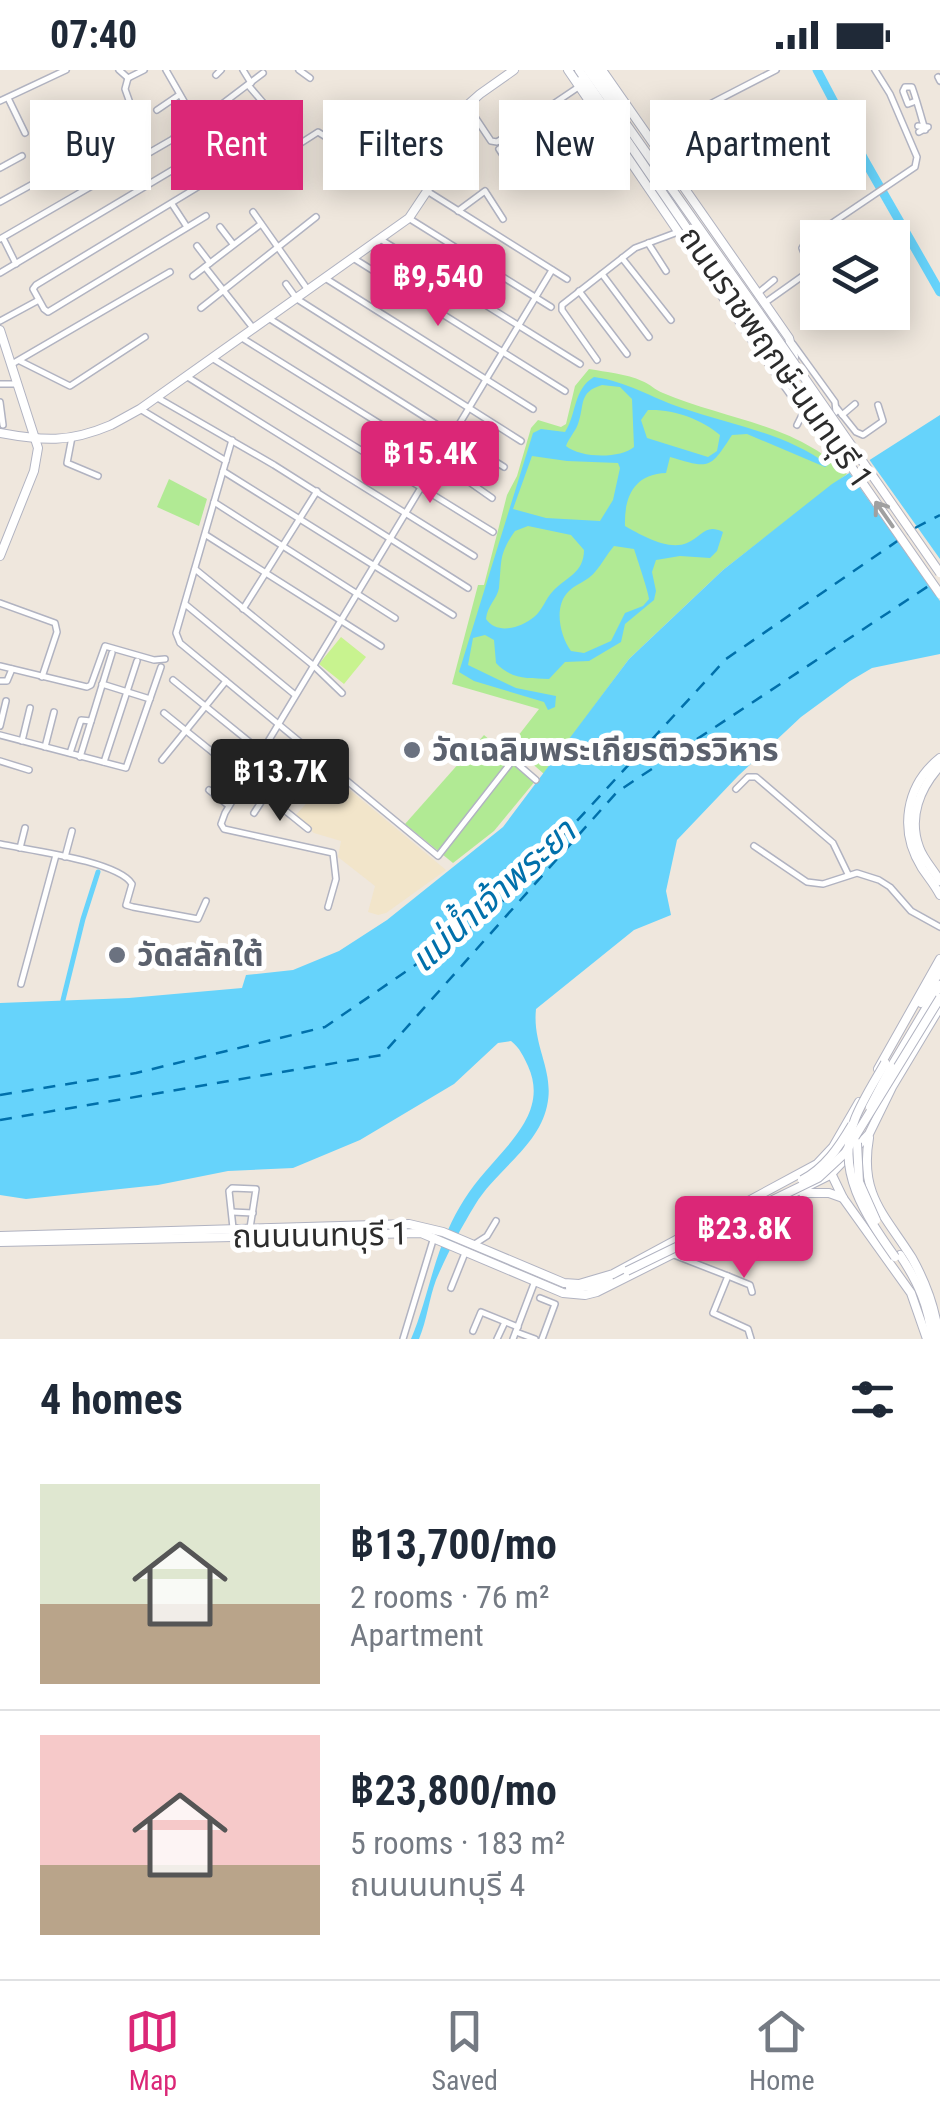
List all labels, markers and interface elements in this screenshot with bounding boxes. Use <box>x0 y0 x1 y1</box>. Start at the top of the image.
text: 07:40 <box>50 13 137 57</box>
chip: Buy <box>30 100 151 190</box>
chip: Rent <box>171 100 303 190</box>
chip: Filters <box>323 100 479 190</box>
chip: New <box>499 100 630 190</box>
chip: Apartment <box>650 100 866 190</box>
street label: ถนนราชพฤกษ์-นนทบุรี 1 <box>671 219 881 495</box>
map controls <box>800 220 910 330</box>
button: layers <box>800 220 910 330</box>
pin: ฿9,540 <box>357 244 519 329</box>
text: ฿9,540 <box>392 257 484 295</box>
pin: ฿15.4K <box>349 421 511 506</box>
text: ฿15.4K <box>383 434 477 472</box>
one-way arrow <box>874 501 895 529</box>
place label: วัดเฉลิมพระเกียรติวรวิหาร <box>432 731 779 769</box>
pin: ฿13.7K <box>199 739 361 824</box>
marker: วัดเฉลิมพระเกียรติวรวิหาร <box>401 739 423 761</box>
text: ฿13.7K <box>233 752 327 790</box>
water label: แม่น้ำเจ้าพระยา <box>400 807 585 981</box>
place label: วัดสลักใต้ <box>137 936 264 974</box>
marker: วัดสลักใต้ <box>106 944 128 966</box>
pin: ฿23.8K <box>663 1196 825 1281</box>
text: ฿23.8K <box>697 1209 791 1247</box>
street label: ถนนนนทบุรี 1 <box>232 1214 408 1256</box>
icon: filters <box>845 1372 900 1427</box>
text: 4 homes <box>40 1375 183 1424</box>
text: ฿13,700/mo <box>350 1520 557 1569</box>
icon: home <box>120 1524 240 1644</box>
text: 2 rooms · 76 m² <box>350 1578 549 1616</box>
text: Apartment <box>350 1616 484 1654</box>
text: ฿23,800/mo <box>350 1766 557 1815</box>
icon: home <box>120 1775 240 1895</box>
text: 5 rooms · 183 m² <box>350 1824 565 1862</box>
text: ถนนนนทบุรี 4 <box>350 1866 525 1904</box>
tab: Map <box>125 2004 180 2097</box>
tab: Saved <box>431 2004 498 2097</box>
tab: Home <box>749 2004 815 2097</box>

